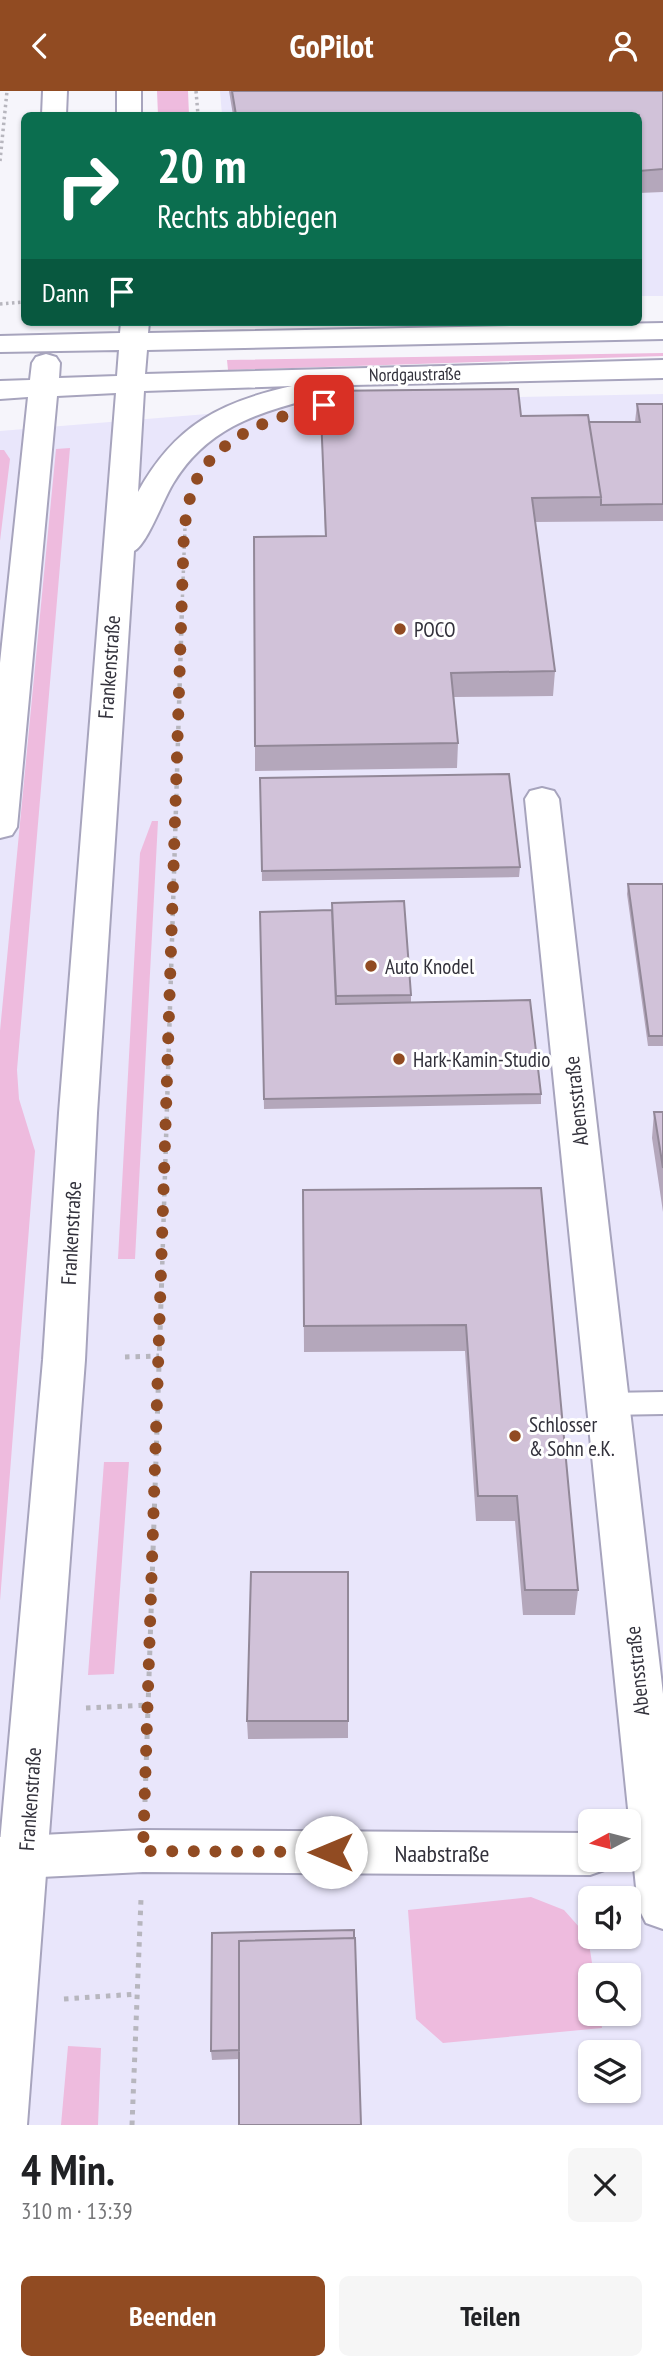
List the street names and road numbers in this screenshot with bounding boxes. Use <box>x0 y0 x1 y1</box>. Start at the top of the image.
street label: Nordgaustraße <box>369 362 461 386</box>
street label: Frankenstraße <box>92 614 126 720</box>
street label: Abensstraße <box>558 1055 594 1147</box>
street label: Frankenstraße <box>55 1180 87 1286</box>
street label: Abensstraße <box>619 1625 655 1717</box>
street label: Frankenstraße <box>13 1746 47 1852</box>
street label: Naabstraße <box>394 1838 490 1869</box>

